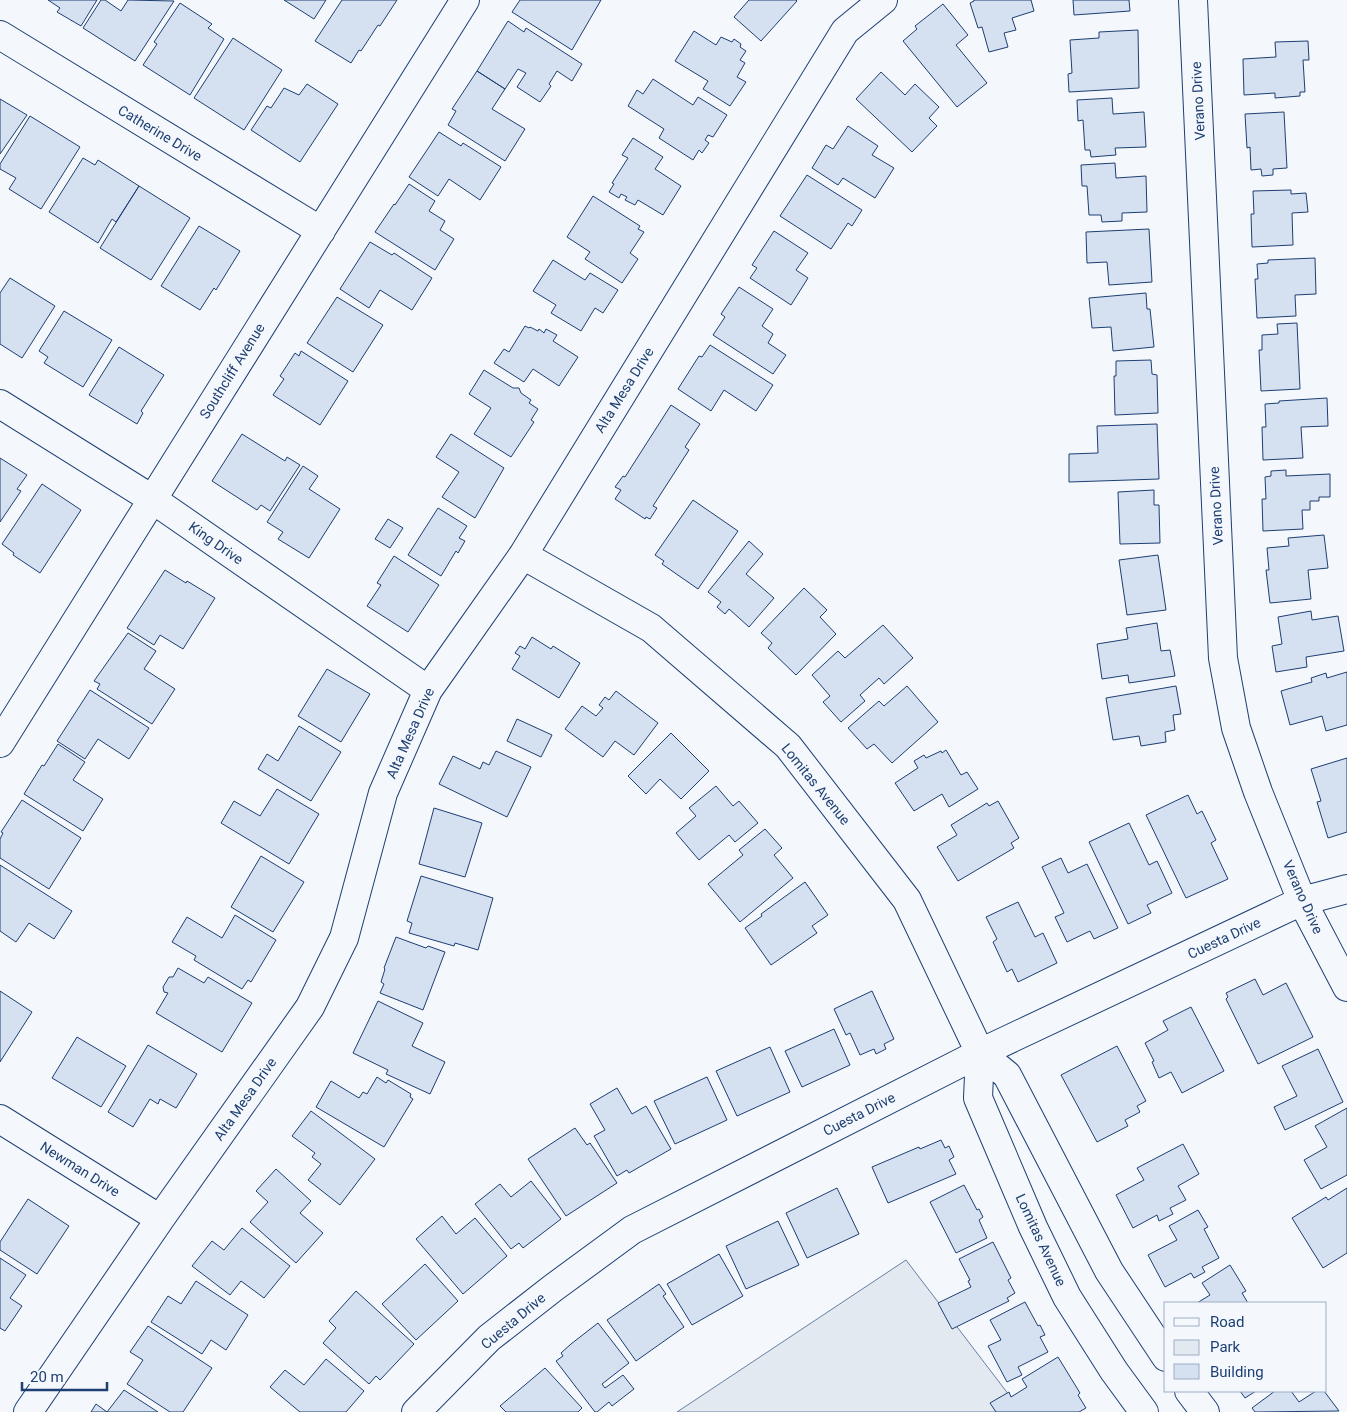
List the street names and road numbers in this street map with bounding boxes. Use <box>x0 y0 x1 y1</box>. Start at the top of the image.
street label: Verano Drive <box>1188 61 1208 141</box>
street label: Catherine Drive <box>115 102 205 164</box>
street label: Southcliff Avenue <box>196 320 268 422</box>
street label: Alta Mesa Drive <box>591 344 657 436</box>
street label: Verano Drive <box>1206 466 1226 546</box>
street label: King Drive <box>186 518 246 568</box>
street label: Alta Mesa Drive <box>383 685 437 781</box>
street label: Lomitas Avenue <box>778 740 854 828</box>
street label: Verano Drive <box>1280 858 1326 936</box>
street label: Cuesta Drive <box>1185 914 1263 962</box>
street label: Alta Mesa Drive <box>210 1054 280 1144</box>
street label: Cuesta Drive <box>820 1089 898 1139</box>
street label: Newman Drive <box>37 1138 123 1200</box>
street label: Lomitas Avenue <box>1013 1191 1069 1289</box>
street label: Cuesta Drive <box>478 1290 548 1352</box>

